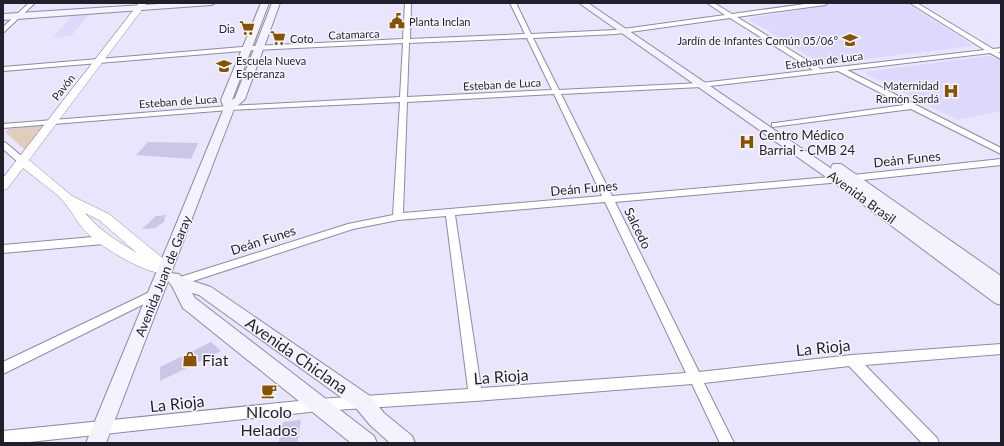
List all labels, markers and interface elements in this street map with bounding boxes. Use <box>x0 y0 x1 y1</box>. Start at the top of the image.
public building icon: Planta Inclan <box>388 12 406 30</box>
place label: Planta Inclan <box>409 15 471 28</box>
supermarket icon: Dia <box>238 19 256 37</box>
place label: Dia <box>219 22 235 35</box>
street label: Catamarca <box>328 27 380 41</box>
supermarket icon: Coto <box>269 29 287 47</box>
school or university icon: Jardín de Infantes Común 05/06° <box>841 31 859 49</box>
place label: Coto <box>290 32 314 45</box>
place label: Jardín de Infantes Común 05/06° <box>677 34 838 47</box>
street label: Esteban de Luca <box>784 49 864 71</box>
place label: Escuela Nueva Esperanza <box>236 54 306 80</box>
school or university icon: Escuela Nueva Esperanza <box>215 57 233 75</box>
street label: Pavón <box>49 71 77 103</box>
street label: Esteban de Luca <box>463 75 541 93</box>
place label: Maternidad Ramón Sardá <box>876 79 939 105</box>
hospital icon: Maternidad Ramón Sardá <box>942 82 960 100</box>
street label: Esteban de Luca <box>138 92 218 110</box>
place label: Centro Médico Barrial - CMB 24 <box>759 127 855 158</box>
hospital icon: Centro Médico Barrial - CMB 24 <box>738 133 756 151</box>
street label: Deán Funes <box>873 147 942 170</box>
street label: Avenida Brasil <box>825 167 899 227</box>
street label: Deán Funes <box>550 177 619 199</box>
street label: Salcedo <box>621 205 655 251</box>
street label: Avenida Juan de Garay <box>131 213 195 339</box>
street label: Deán Funes <box>228 222 298 258</box>
street label: Avenida Chiclana <box>242 313 352 397</box>
street label: La Rioja <box>795 335 851 359</box>
shop icon: Fiat <box>181 350 199 368</box>
place label: Fiat <box>202 350 229 369</box>
street label: La Rioja <box>473 365 529 387</box>
cafe icon: NIcolo Helados <box>260 382 278 400</box>
street label: La Rioja <box>149 391 205 415</box>
place label: NIcolo Helados <box>240 402 298 439</box>

